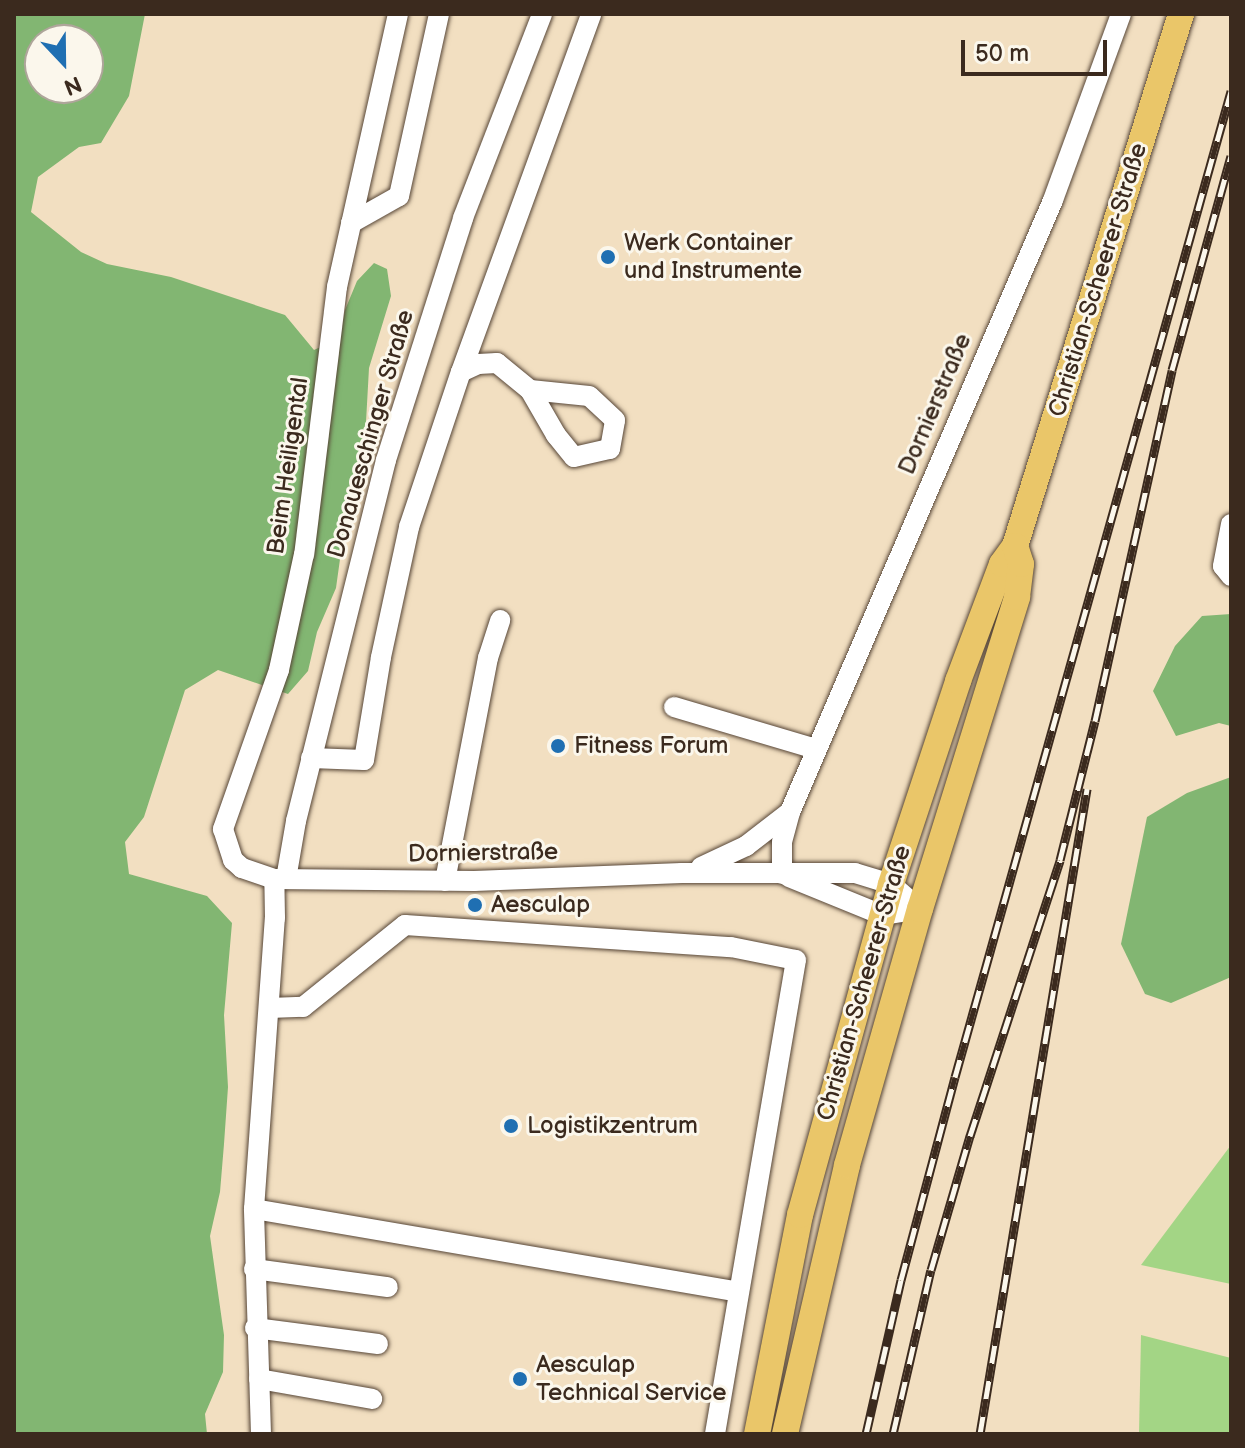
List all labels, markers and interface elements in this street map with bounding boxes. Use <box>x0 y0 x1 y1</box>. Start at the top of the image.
north arrow <box>24 24 104 104</box>
scale bar <box>965 24 1111 74</box>
text: 50 m <box>975 39 1029 68</box>
text: N <box>60 69 85 100</box>
street label: Christian-Scheerer-Straße <box>1043 140 1153 420</box>
place label: Werk Container und Instrumente <box>624 229 802 285</box>
marker: Werk Container und Instrumente <box>599 248 617 266</box>
street label: Donaueschinger Straße <box>322 306 420 562</box>
street label: Dornierstraße <box>892 329 978 479</box>
street label: Beim Heiligental <box>261 376 315 556</box>
place label: Fitness Forum <box>574 732 728 760</box>
marker: Fitness Forum <box>549 737 567 755</box>
street label: Dornierstraße <box>408 837 558 869</box>
street label: Christian-Scheerer-Straße <box>811 842 917 1124</box>
place label: Aesculap <box>491 891 590 919</box>
marker: Aesculap <box>466 896 484 914</box>
place label: Logistikzentrum <box>527 1112 698 1140</box>
marker: Logistikzentrum <box>502 1117 520 1135</box>
place label: Aesculap Technical Service <box>536 1351 727 1407</box>
marker: Aesculap Technical Service <box>511 1370 529 1388</box>

